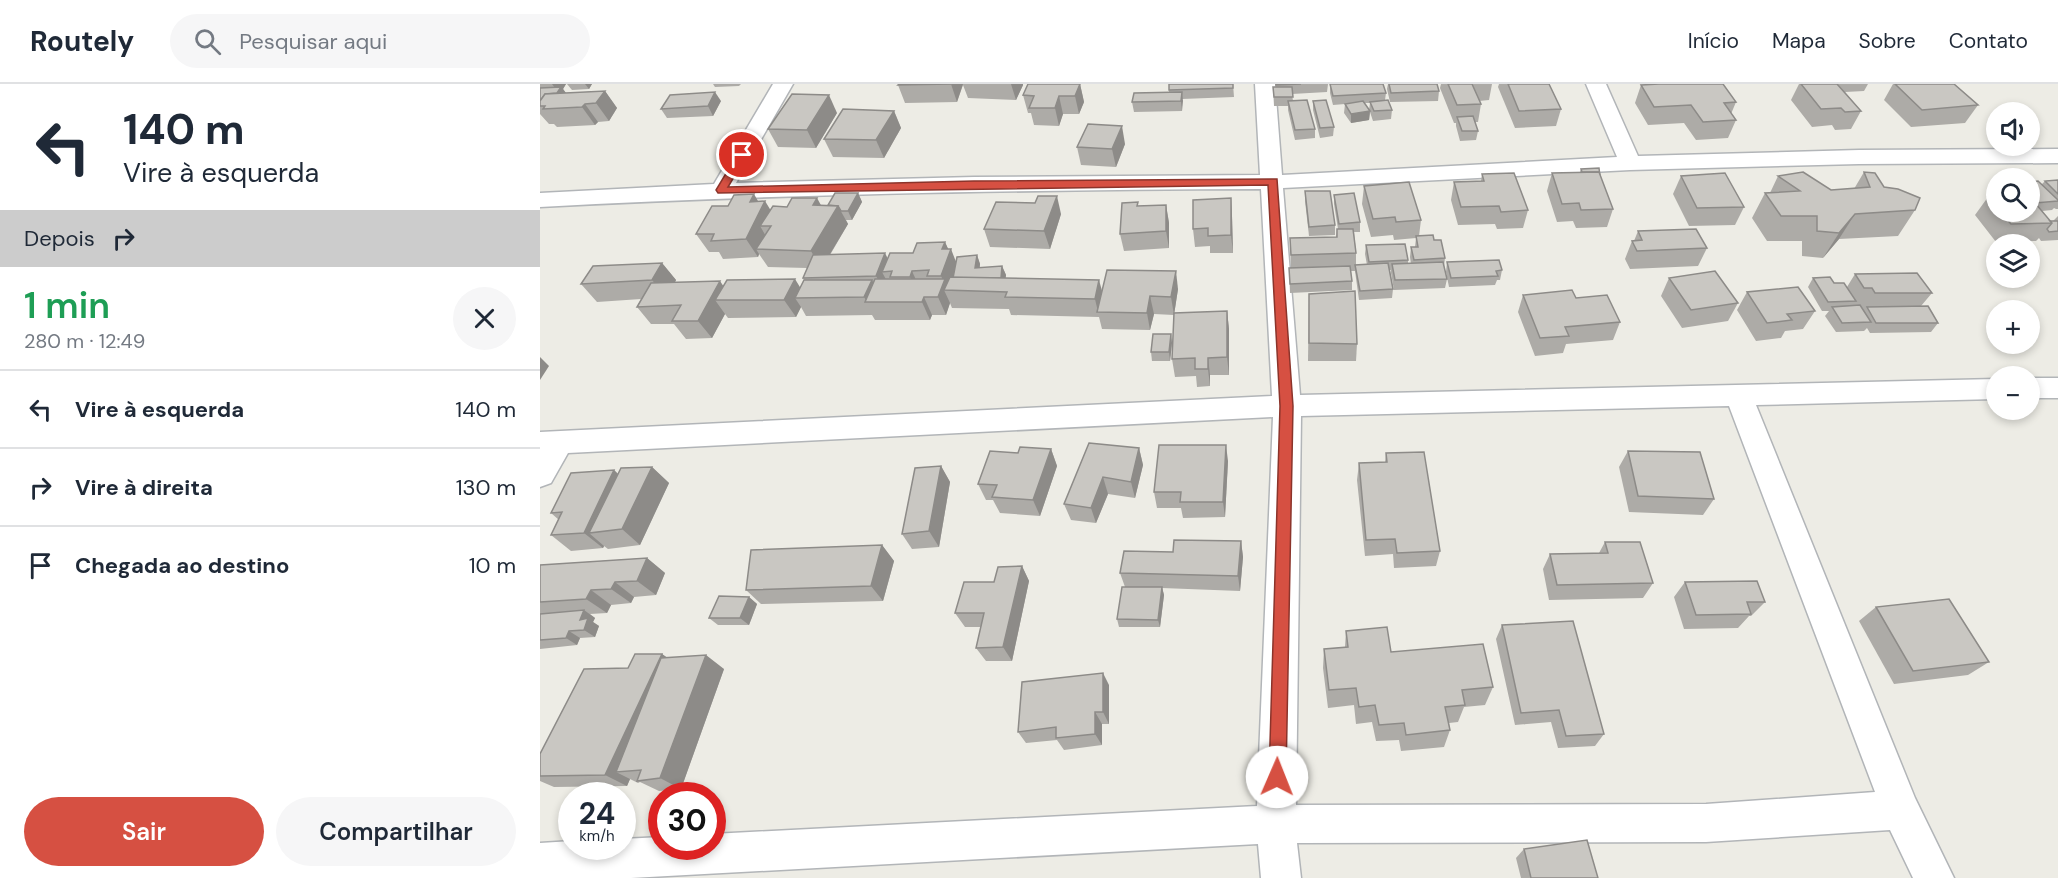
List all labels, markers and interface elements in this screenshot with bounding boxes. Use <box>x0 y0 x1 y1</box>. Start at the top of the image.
search box <box>170 14 590 68</box>
text: Routely <box>30 23 134 60</box>
icon: search <box>191 25 224 58</box>
text: Pesquisar aqui <box>239 27 387 56</box>
text: Início <box>1688 27 1739 55</box>
text: Mapa <box>1772 27 1826 55</box>
text: Sobre <box>1859 27 1916 55</box>
text: Contato <box>1949 27 2028 55</box>
text: 140 m <box>123 102 245 157</box>
map controls <box>1986 102 2040 420</box>
button: sound <box>1986 102 2040 156</box>
icon: left <box>24 108 102 186</box>
pin <box>716 129 767 180</box>
icon: arrive <box>725 138 758 171</box>
text: Vire à esquerda <box>123 155 319 190</box>
button: search <box>1986 168 2040 222</box>
icon: right <box>107 222 140 255</box>
text: Depois <box>24 224 95 253</box>
button: layers <box>1986 234 2040 288</box>
text: 1 min <box>24 282 110 329</box>
button: close <box>453 287 516 350</box>
button: + <box>1986 300 2040 354</box>
text: 280 m · 12:49 <box>24 328 145 354</box>
button: − <box>1986 366 2040 420</box>
icon: left <box>24 393 57 426</box>
text: Vire à esquerda <box>75 395 244 424</box>
text: 140 m <box>455 395 516 424</box>
icon: right <box>24 471 57 504</box>
text: Vire à direita <box>75 473 213 502</box>
text: 130 m <box>456 473 516 502</box>
icon: arrive <box>24 549 57 582</box>
text: Chegada ao destino <box>75 551 289 580</box>
text: 10 m <box>469 551 516 580</box>
position arrow <box>1245 745 1309 809</box>
speed limit sign: 30 <box>648 782 726 860</box>
text: 24 <box>579 794 615 833</box>
button: Sair <box>24 797 264 866</box>
button: Compartilhar <box>276 797 516 866</box>
text: km/h <box>579 826 615 846</box>

